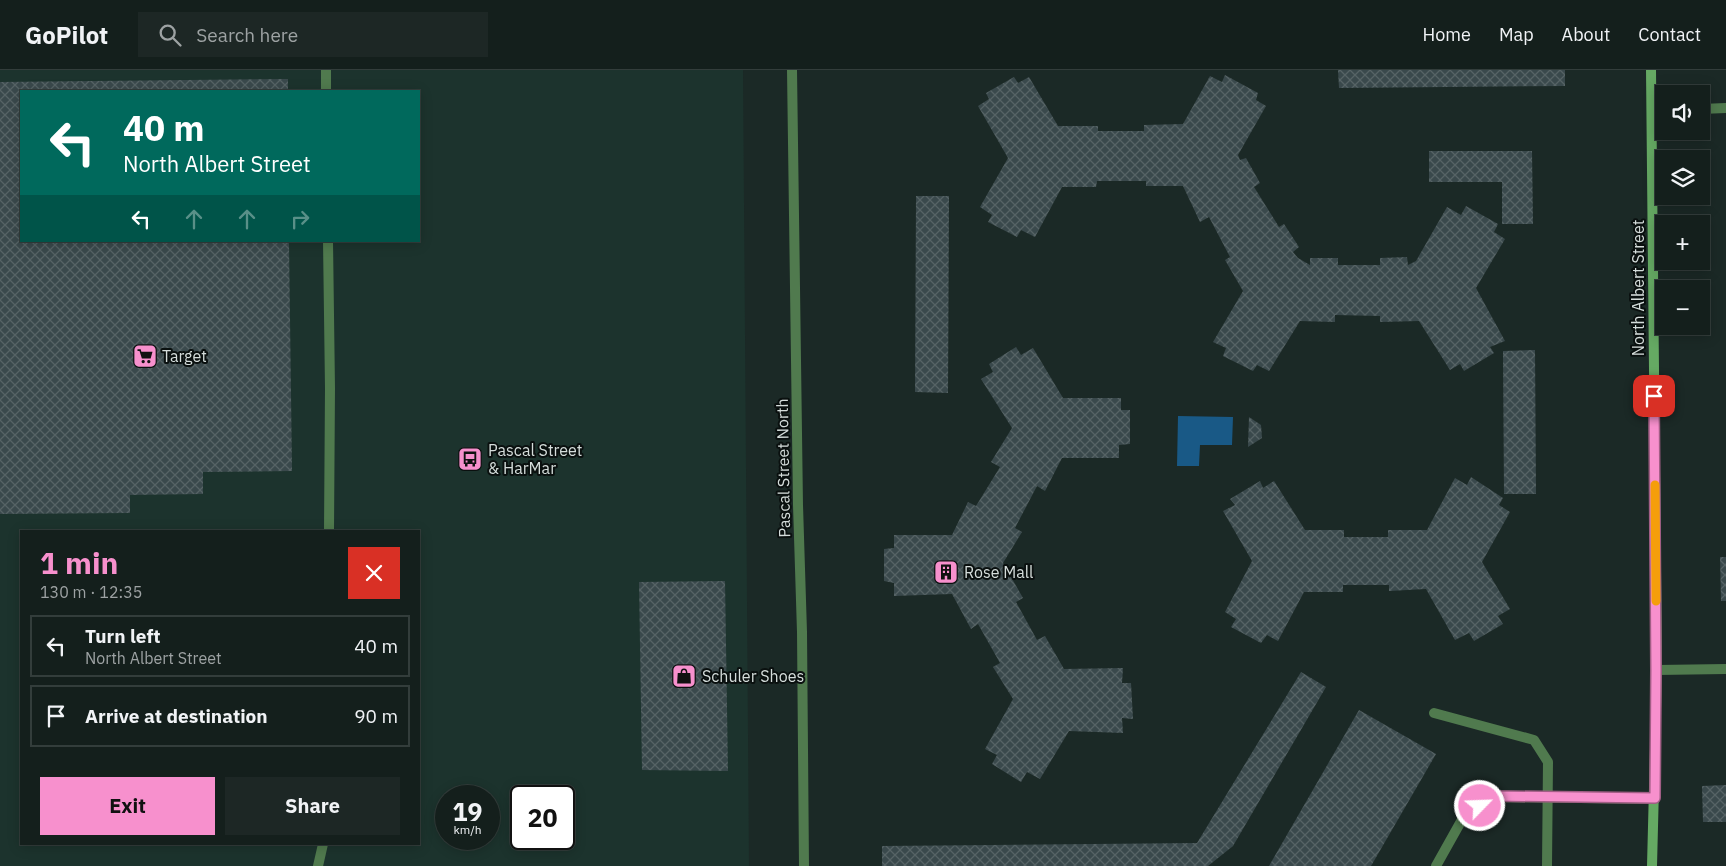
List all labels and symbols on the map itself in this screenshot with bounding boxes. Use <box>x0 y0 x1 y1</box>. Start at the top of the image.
street label: North Albert Street <box>1628 220 1648 356</box>
supermarket icon: Target <box>132 343 158 369</box>
place label: Target <box>162 346 207 366</box>
pin <box>1633 375 1675 417</box>
street label: Pascal Street North <box>772 398 794 538</box>
place label: Pascal Street & HarMar <box>488 440 582 478</box>
bus stop icon: Pascal Street & HarMar <box>457 446 483 472</box>
building icon: Rose Mall <box>933 559 959 585</box>
place label: Rose Mall <box>964 562 1033 582</box>
shop icon: Schuler Shoes <box>671 663 697 689</box>
place label: Schuler Shoes <box>702 666 804 686</box>
position arrow <box>1453 779 1505 831</box>
speed limit sign: 20 <box>510 785 575 850</box>

